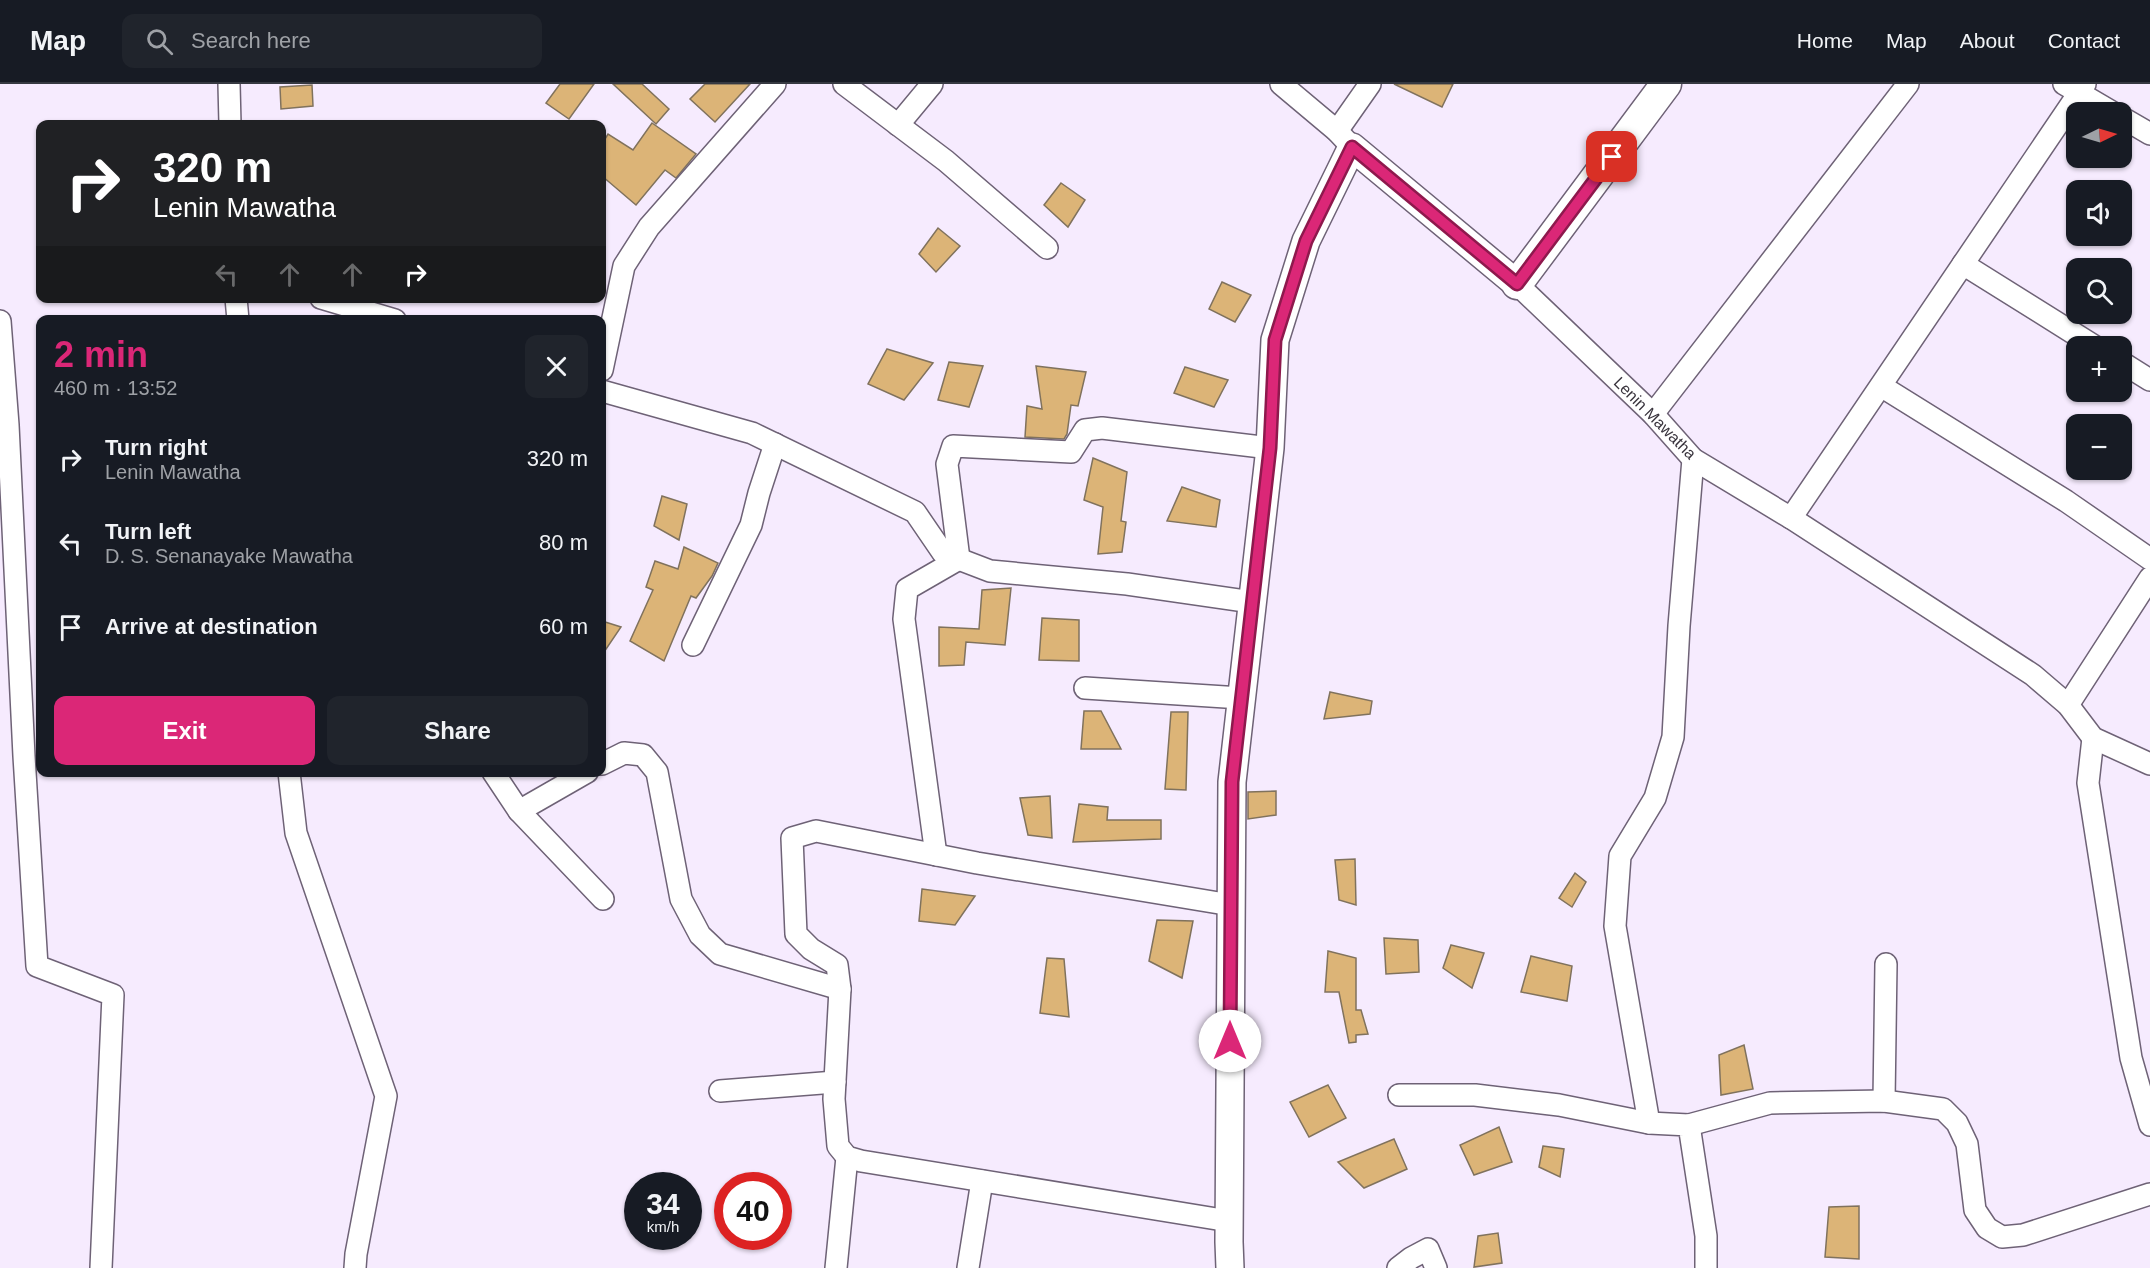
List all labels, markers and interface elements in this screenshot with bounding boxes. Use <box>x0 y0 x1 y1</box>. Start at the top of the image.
search box <box>122 14 542 68</box>
text: Map <box>30 25 86 56</box>
icon: search <box>143 25 176 58</box>
text: Search here <box>191 28 311 53</box>
text: Home <box>1797 29 1853 52</box>
text: Map <box>1886 29 1927 52</box>
text: About <box>1960 29 2015 52</box>
text: Contact <box>2048 29 2120 52</box>
north arrow <box>2066 102 2132 168</box>
map controls <box>2066 102 2132 480</box>
pin <box>1586 131 1637 182</box>
icon: arrive <box>1595 140 1628 173</box>
icon: right <box>54 144 132 222</box>
text: 320 m <box>153 144 272 191</box>
button: sound <box>2066 180 2132 246</box>
text: Lenin Mawatha <box>153 193 336 223</box>
icon: left <box>210 258 243 291</box>
icon: ahead <box>273 258 306 291</box>
icon: ahead <box>336 258 369 291</box>
icon: right <box>399 258 432 291</box>
button: search <box>2066 258 2132 324</box>
text: 2 min <box>54 334 148 375</box>
button: close <box>525 335 588 398</box>
button: + <box>2066 336 2132 402</box>
street label: Lenin Mawatha <box>1611 374 1699 462</box>
text: 460 m · 13:52 <box>54 377 177 399</box>
button: − <box>2066 414 2132 480</box>
text: Turn right <box>105 435 207 460</box>
icon: right <box>54 443 87 476</box>
text: 320 m <box>527 446 588 471</box>
text: Lenin Mawatha <box>105 461 241 483</box>
text: Turn left <box>105 519 191 544</box>
icon: left <box>54 527 87 560</box>
text: 80 m <box>539 530 588 555</box>
text: D. S. Senanayake Mawatha <box>105 545 353 567</box>
icon: arrive <box>54 611 87 644</box>
text: Arrive at destination <box>105 614 318 639</box>
text: 60 m <box>539 614 588 639</box>
button: Exit <box>54 696 315 765</box>
button: Share <box>327 696 588 765</box>
position arrow <box>1198 1009 1262 1073</box>
speed limit sign: 40 <box>714 1172 792 1250</box>
text: 34 <box>646 1187 680 1220</box>
text: km/h <box>647 1218 679 1235</box>

